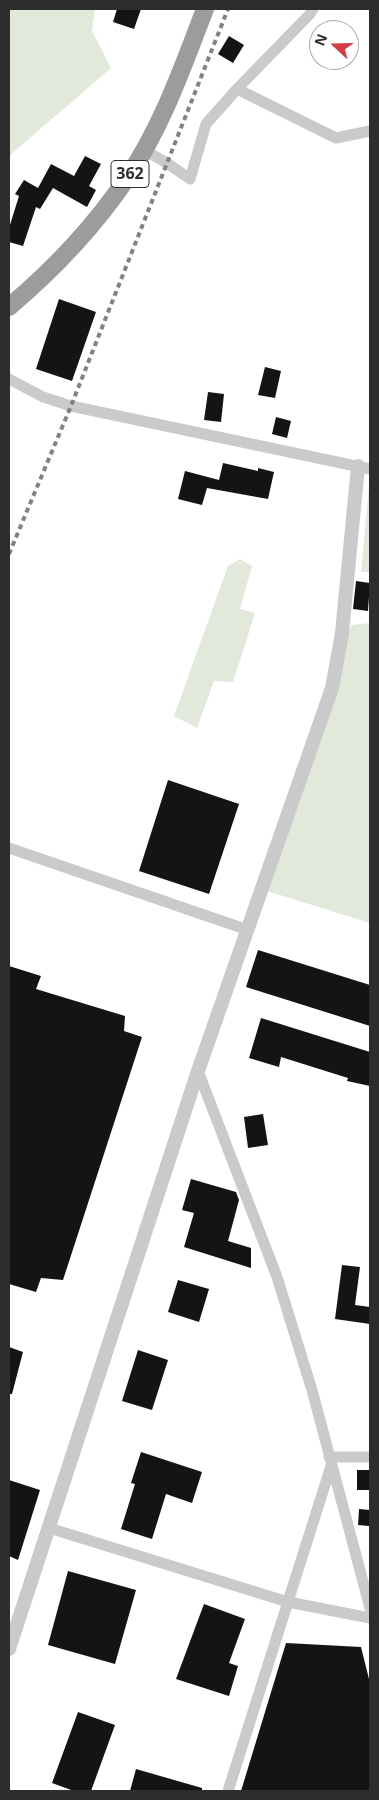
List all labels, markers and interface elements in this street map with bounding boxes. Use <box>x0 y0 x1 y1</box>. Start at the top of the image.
north arrow <box>309 20 359 70</box>
text: N <box>310 31 331 49</box>
road number: 362 <box>111 160 149 188</box>

